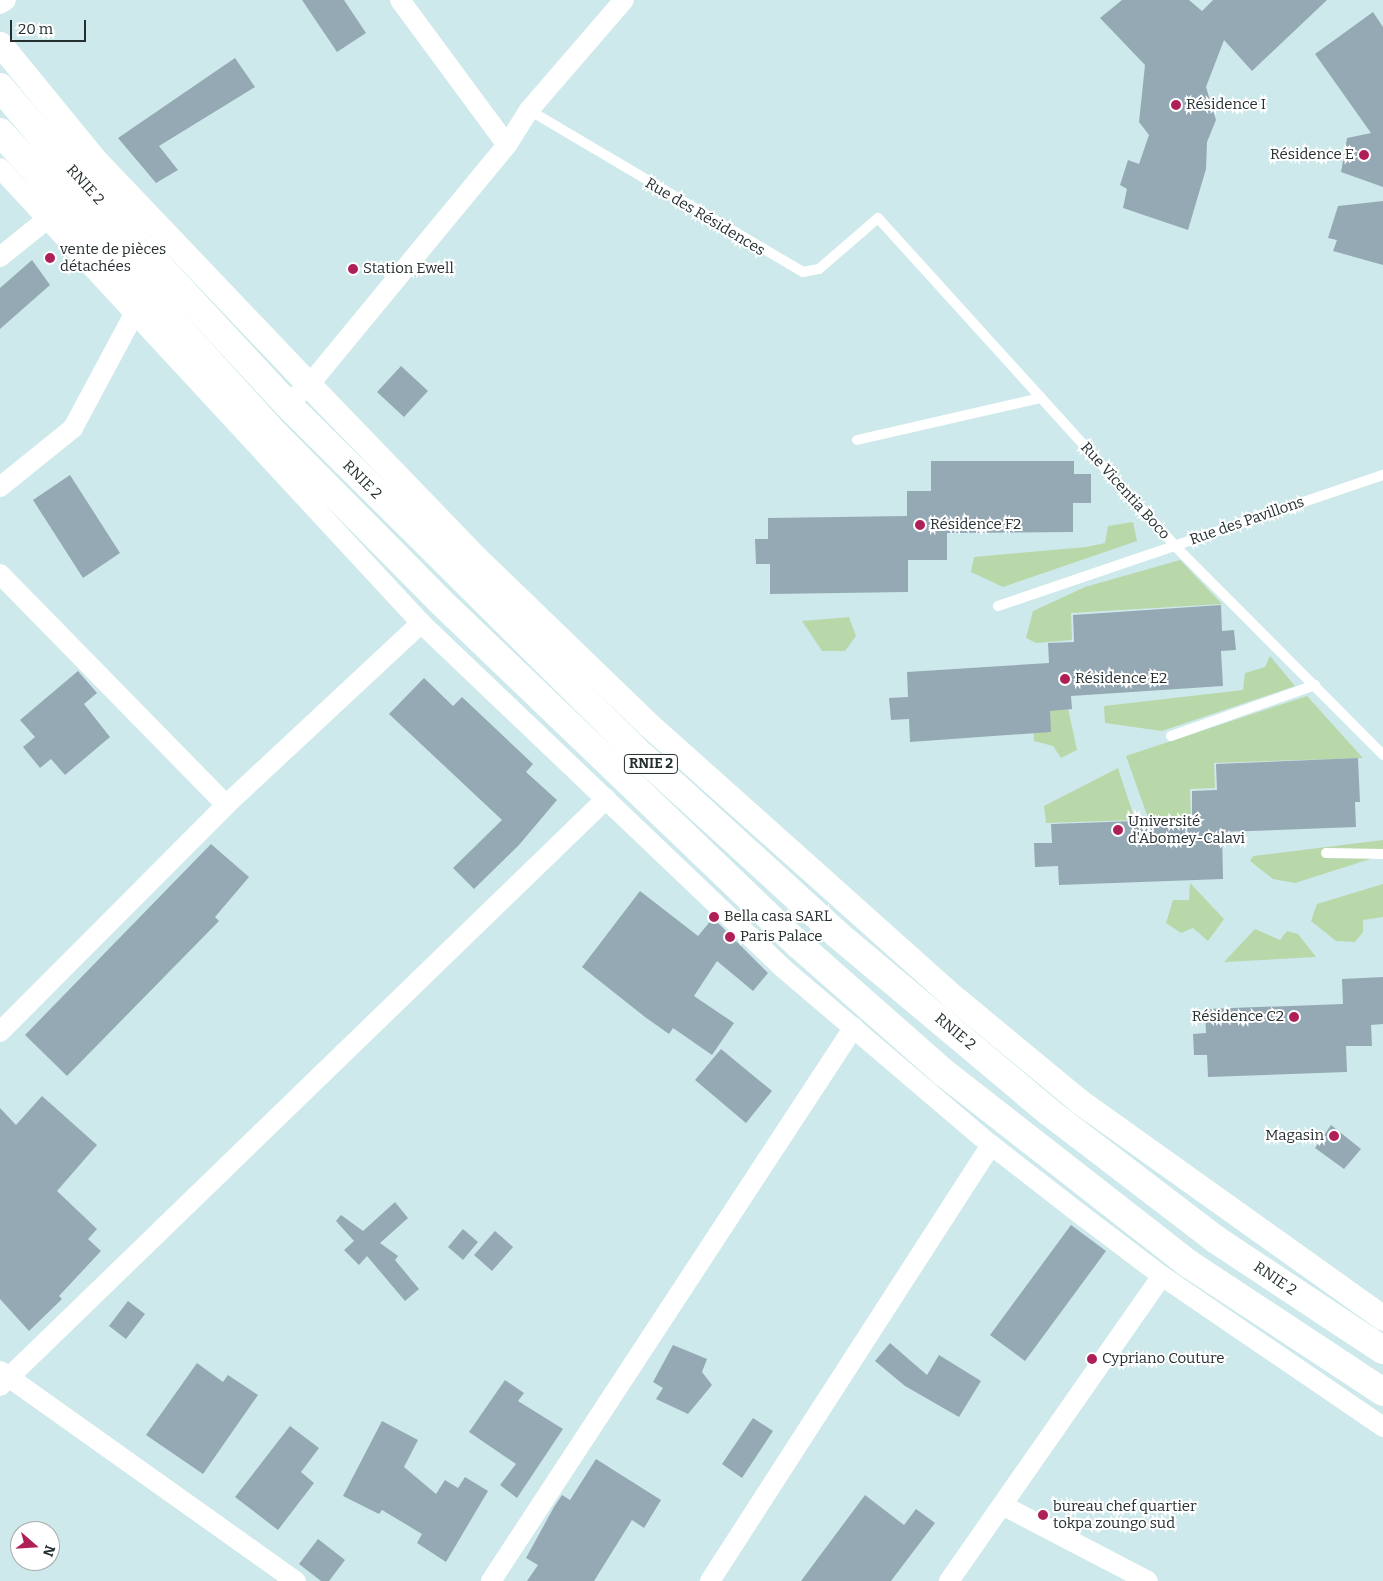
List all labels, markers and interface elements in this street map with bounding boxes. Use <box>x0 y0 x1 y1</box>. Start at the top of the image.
scale bar <box>12 10 89 42</box>
text: 20 m <box>18 20 53 38</box>
place label: Résidence I <box>1186 96 1266 114</box>
marker: Résidence I <box>1170 99 1182 111</box>
place label: Résidence E <box>1270 146 1354 164</box>
marker: Résidence E <box>1358 149 1370 161</box>
street label: RNIE 2 <box>62 161 108 209</box>
street label: Rue des Résidences <box>642 174 768 260</box>
place label: vente de pièces détachées <box>60 240 166 275</box>
marker: vente de pièces détachées <box>44 252 56 264</box>
place label: Station Ewell <box>363 260 454 278</box>
marker: Station Ewell <box>347 263 359 275</box>
street label: Rue Vicentia Boco <box>1077 439 1173 543</box>
street label: RNIE 2 <box>339 457 385 503</box>
street label: Rue des Pavillons <box>1187 493 1307 549</box>
place label: Résidence F2 <box>930 516 1021 534</box>
marker: Résidence F2 <box>914 519 926 531</box>
place label: Résidence E2 <box>1075 670 1167 688</box>
marker: Résidence E2 <box>1059 673 1071 685</box>
road number: RNIE 2 <box>624 752 678 776</box>
place label: Université d'Abomey-Calavi <box>1128 812 1245 847</box>
marker: Université d'Abomey-Calavi <box>1112 824 1124 836</box>
place label: Bella casa SARL <box>724 908 832 926</box>
marker: Bella casa SARL <box>708 911 720 923</box>
place label: Paris Palace <box>740 928 823 946</box>
marker: Paris Palace <box>724 931 736 943</box>
place label: Résidence C2 <box>1192 1008 1284 1026</box>
street label: RNIE 2 <box>931 1010 979 1054</box>
marker: Résidence C2 <box>1288 1011 1300 1023</box>
place label: Magasin <box>1265 1127 1324 1145</box>
marker: Magasin <box>1328 1130 1340 1142</box>
street label: RNIE 2 <box>1250 1258 1300 1300</box>
place label: Cypriano Couture <box>1102 1350 1225 1368</box>
marker: Cypriano Couture <box>1086 1353 1098 1365</box>
place label: bureau chef quartier tokpa zoungo sud <box>1053 1497 1197 1532</box>
marker: bureau chef quartier tokpa zoungo sud <box>1037 1509 1049 1521</box>
north arrow <box>10 1521 60 1571</box>
text: N <box>39 1543 59 1559</box>

